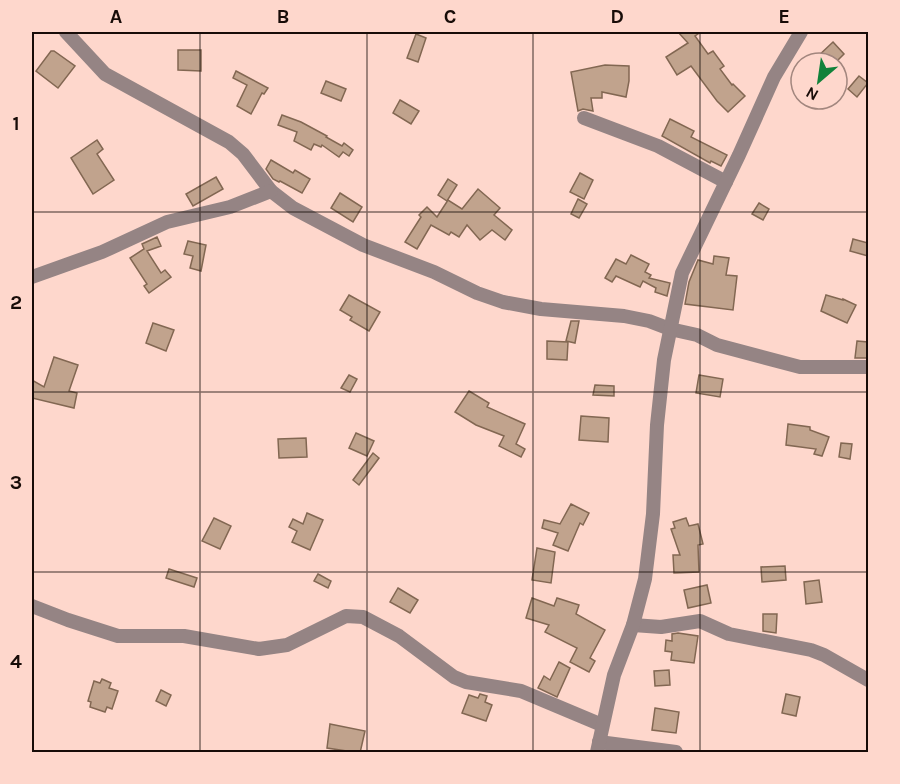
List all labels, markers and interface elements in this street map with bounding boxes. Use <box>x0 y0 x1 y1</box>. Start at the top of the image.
text: A <box>110 5 123 28</box>
text: B <box>277 5 289 28</box>
text: C <box>444 5 456 28</box>
text: D <box>610 5 624 28</box>
text: E <box>778 5 790 28</box>
north arrow <box>789 51 849 111</box>
text: N <box>802 83 822 105</box>
text: 1 <box>12 112 20 135</box>
text: 2 <box>10 291 22 314</box>
text: 3 <box>10 471 22 494</box>
text: 4 <box>10 650 22 673</box>

